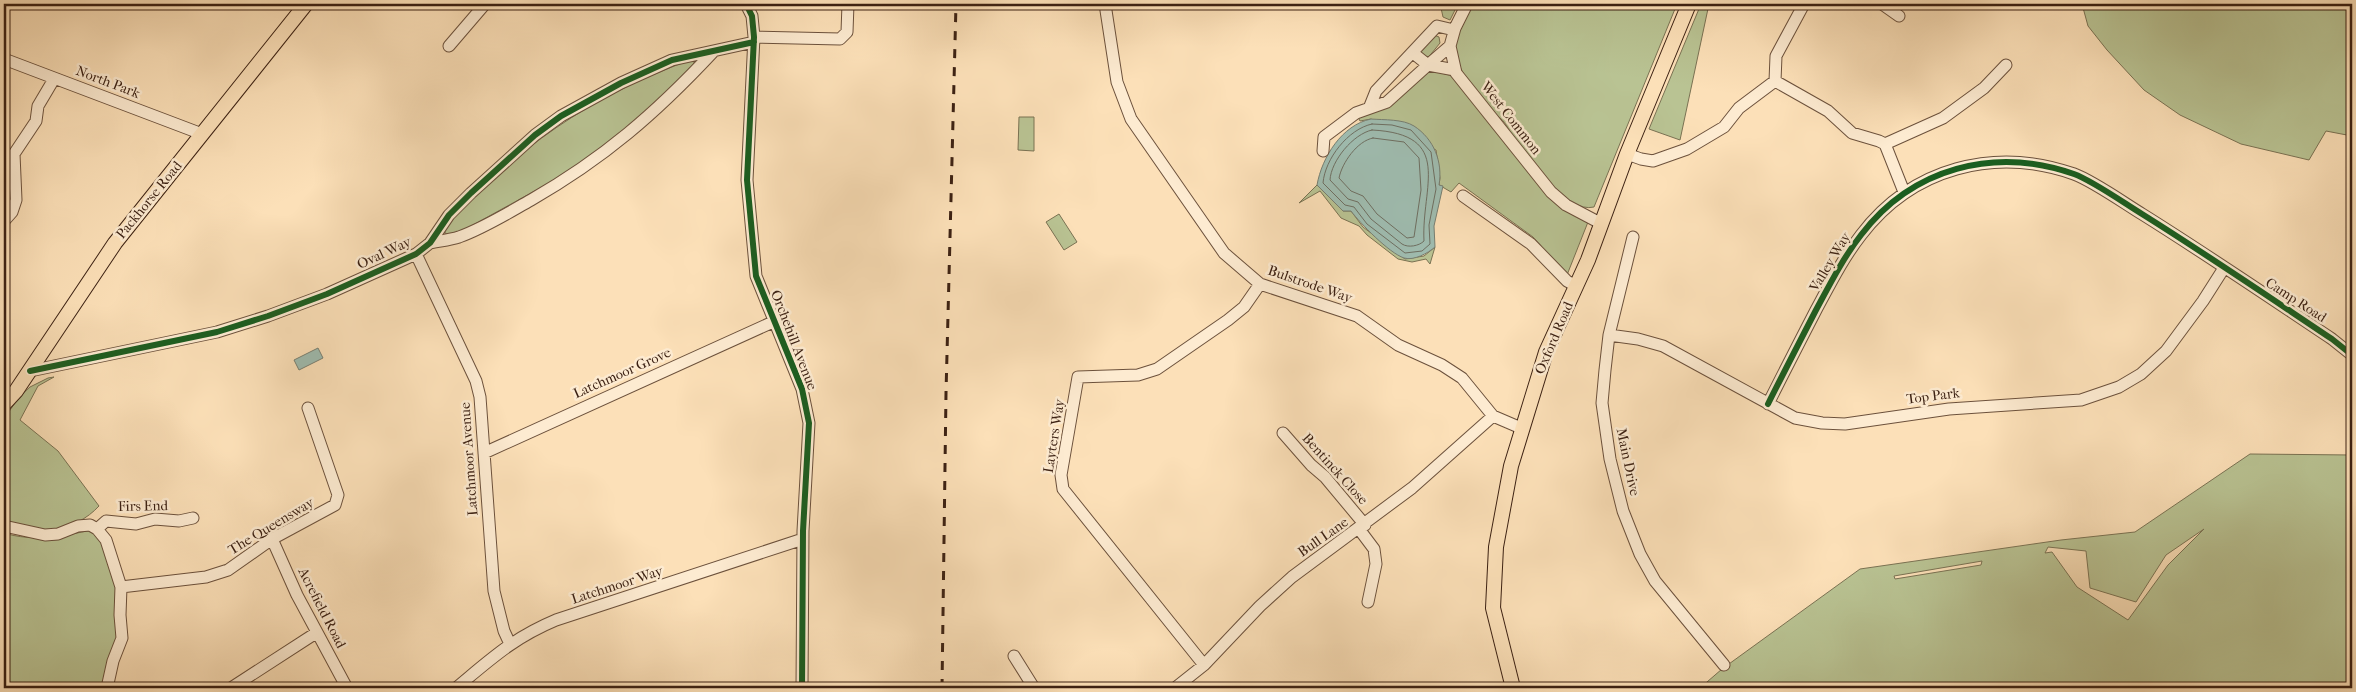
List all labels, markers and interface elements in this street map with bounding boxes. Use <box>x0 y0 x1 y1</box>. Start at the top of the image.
street label: North Park <box>74 62 143 102</box>
street label: West Common <box>1477 77 1545 158</box>
street label: Packhorse Road <box>112 157 186 242</box>
street label: Valley Way <box>1805 229 1855 296</box>
street label: Oval Way <box>354 233 414 273</box>
street label: Bulstrode Way <box>1266 262 1355 307</box>
street label: Camp Road <box>2262 274 2330 326</box>
street label: Orchehill Avenue <box>767 288 821 392</box>
street label: Oxford Road <box>1531 299 1577 377</box>
street label: Latchmoor Grove <box>571 344 673 402</box>
street label: Top Park <box>1905 384 1961 408</box>
street label: Layters Way <box>1040 397 1068 474</box>
street label: Latchmoor Avenue <box>457 402 481 516</box>
street label: Main Drive <box>1613 427 1643 497</box>
street label: Bentinck Close <box>1299 430 1371 508</box>
street label: The Queensway <box>225 493 317 558</box>
street label: Firs End <box>118 497 169 515</box>
street label: Bull Lane <box>1294 513 1352 561</box>
street label: Latchmoor Way <box>569 562 665 608</box>
street label: Acrefield Road <box>294 564 350 652</box>

